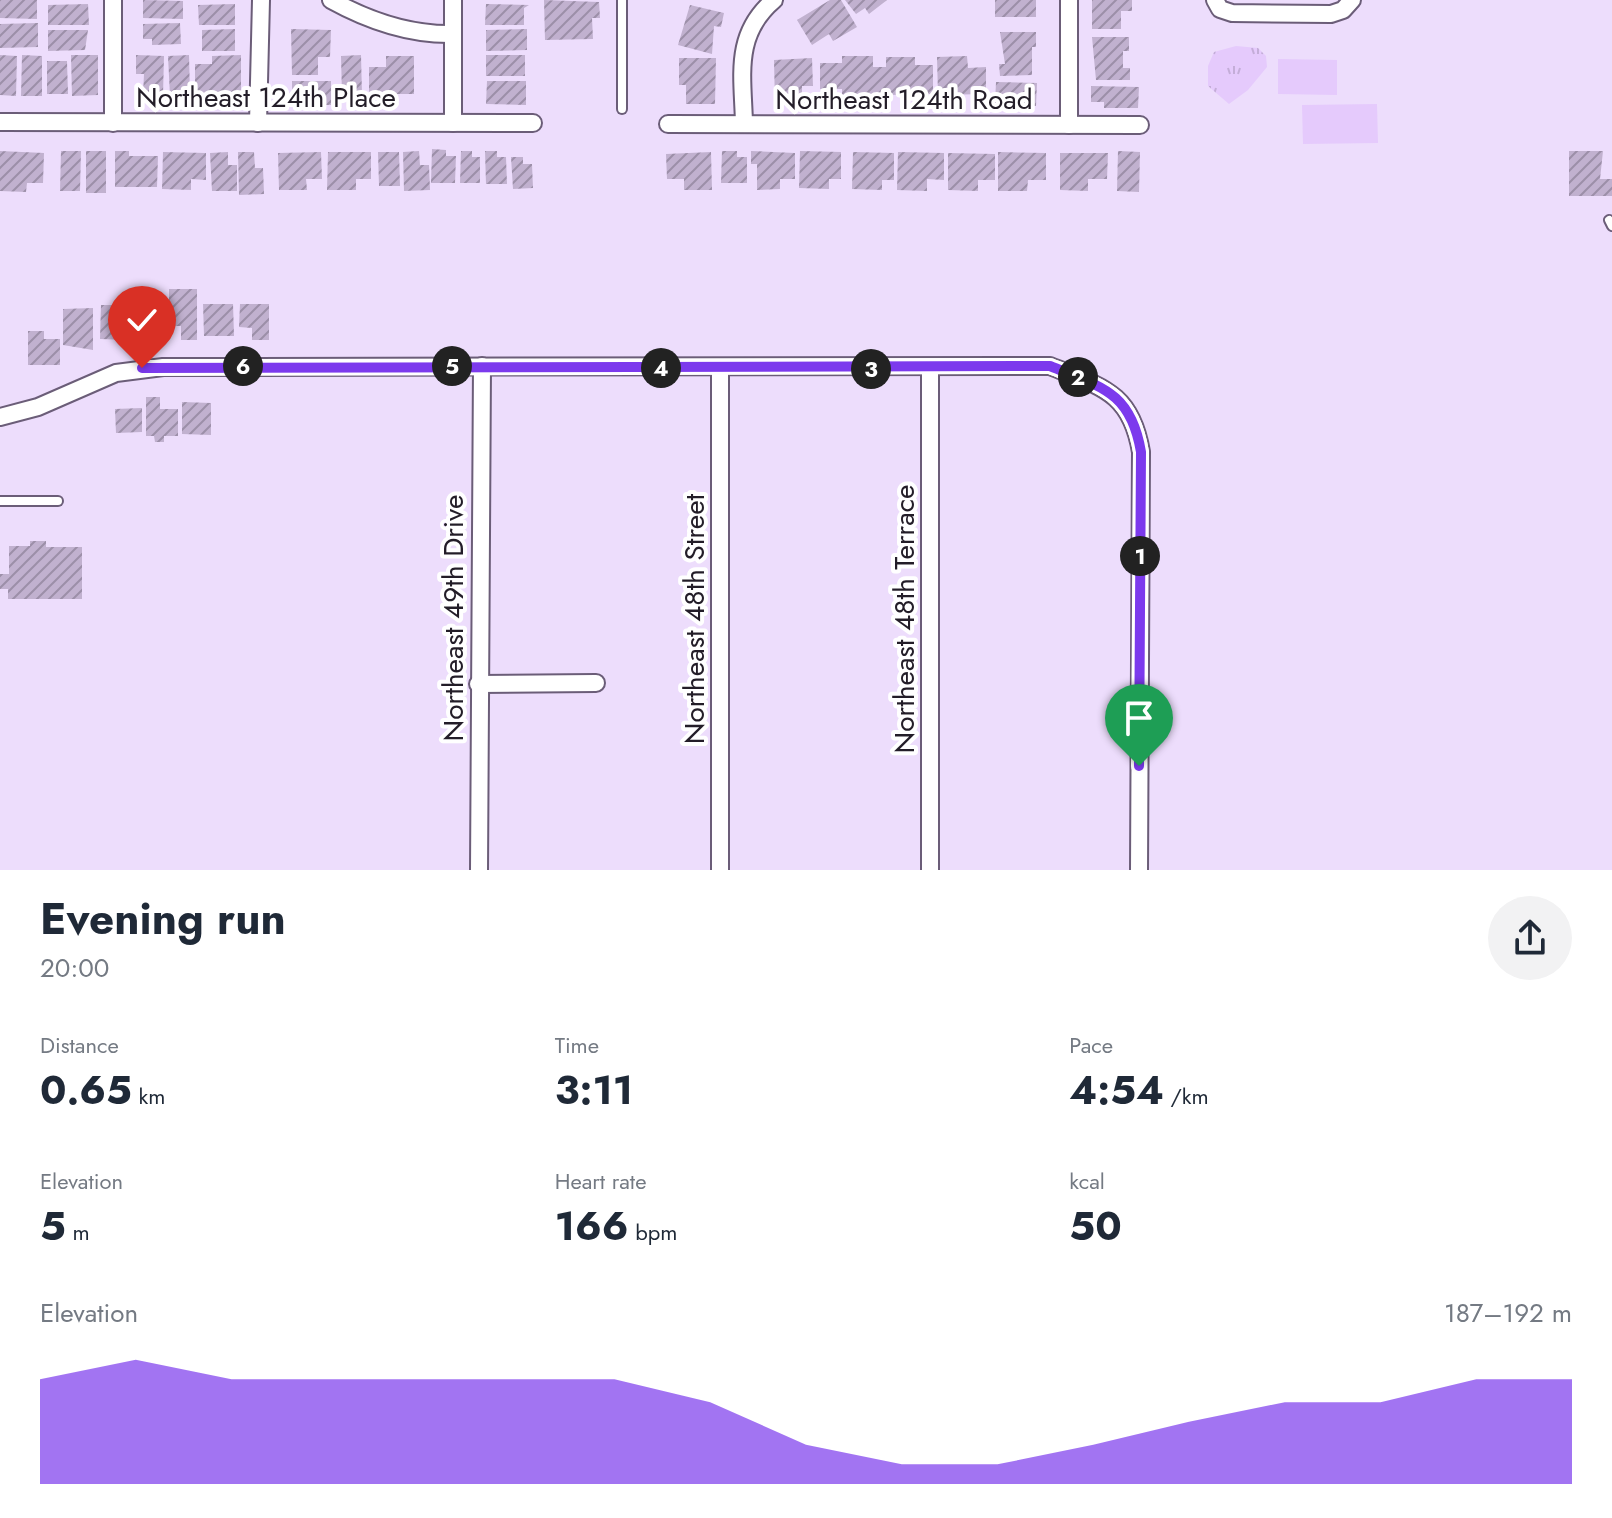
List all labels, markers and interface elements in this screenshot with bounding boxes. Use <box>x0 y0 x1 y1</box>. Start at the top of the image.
street label: Northeast 124th Place <box>136 77 396 118</box>
street label: Northeast 124th Road <box>775 79 1033 120</box>
pin <box>108 286 176 368</box>
icon: check <box>120 298 164 342</box>
pin: 6 <box>223 346 263 386</box>
pin: 5 <box>432 346 472 386</box>
pin: 4 <box>641 348 681 388</box>
pin: 3 <box>851 349 891 389</box>
text: 6 <box>236 350 250 382</box>
text: 5 <box>445 350 459 382</box>
text: 4 <box>653 352 669 384</box>
text: 3 <box>864 353 878 385</box>
pin: 2 <box>1058 357 1098 397</box>
text: 2 <box>1071 361 1085 393</box>
street label: Northeast 48th Terrace <box>884 485 925 753</box>
street label: Northeast 48th Street <box>674 493 715 744</box>
street label: Northeast 49th Drive <box>433 495 474 741</box>
pin: 1 <box>1120 536 1160 576</box>
text: 1 <box>1134 540 1146 572</box>
pin <box>1105 684 1173 766</box>
icon: arrive <box>1117 696 1161 740</box>
text: Evening run <box>40 887 286 951</box>
button: share <box>1488 896 1572 980</box>
text: 20:00 <box>40 949 109 987</box>
text: Distance <box>40 1029 119 1061</box>
text: Time <box>555 1029 599 1061</box>
text: Pace <box>1069 1029 1113 1061</box>
text: 0.65 <box>40 1061 132 1119</box>
text: 3:11 <box>555 1061 633 1119</box>
text: 4:54 <box>1069 1061 1164 1119</box>
text: km <box>132 1080 165 1112</box>
text: /km <box>1164 1080 1209 1112</box>
text: Elevation <box>40 1165 123 1197</box>
text: Heart rate <box>555 1165 646 1197</box>
text: kcal <box>1069 1165 1105 1197</box>
text: 5 <box>40 1197 66 1255</box>
text: 166 <box>555 1197 629 1255</box>
text: 50 <box>1069 1197 1122 1255</box>
text: m <box>66 1216 90 1248</box>
text: bpm <box>629 1216 677 1248</box>
text: Elevation <box>40 1294 138 1332</box>
text: 187–192 m <box>1444 1294 1572 1332</box>

